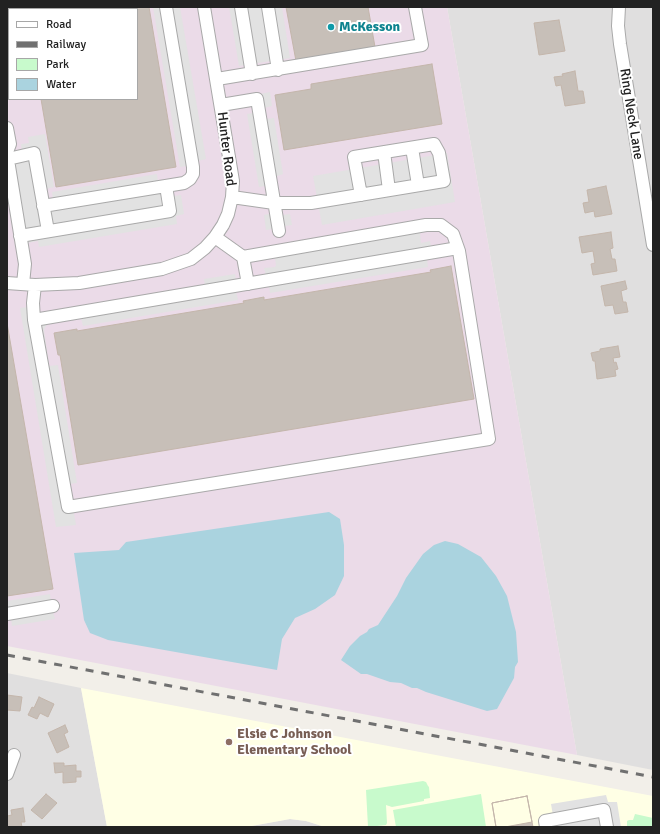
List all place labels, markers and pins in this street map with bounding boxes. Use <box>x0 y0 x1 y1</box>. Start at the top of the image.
place label: McKesson <box>339 19 400 35</box>
marker: McKesson <box>326 22 336 32</box>
place label: Elsie C Johnson Elementary School <box>237 726 352 758</box>
marker: Elsie C Johnson Elementary School <box>224 737 234 747</box>

